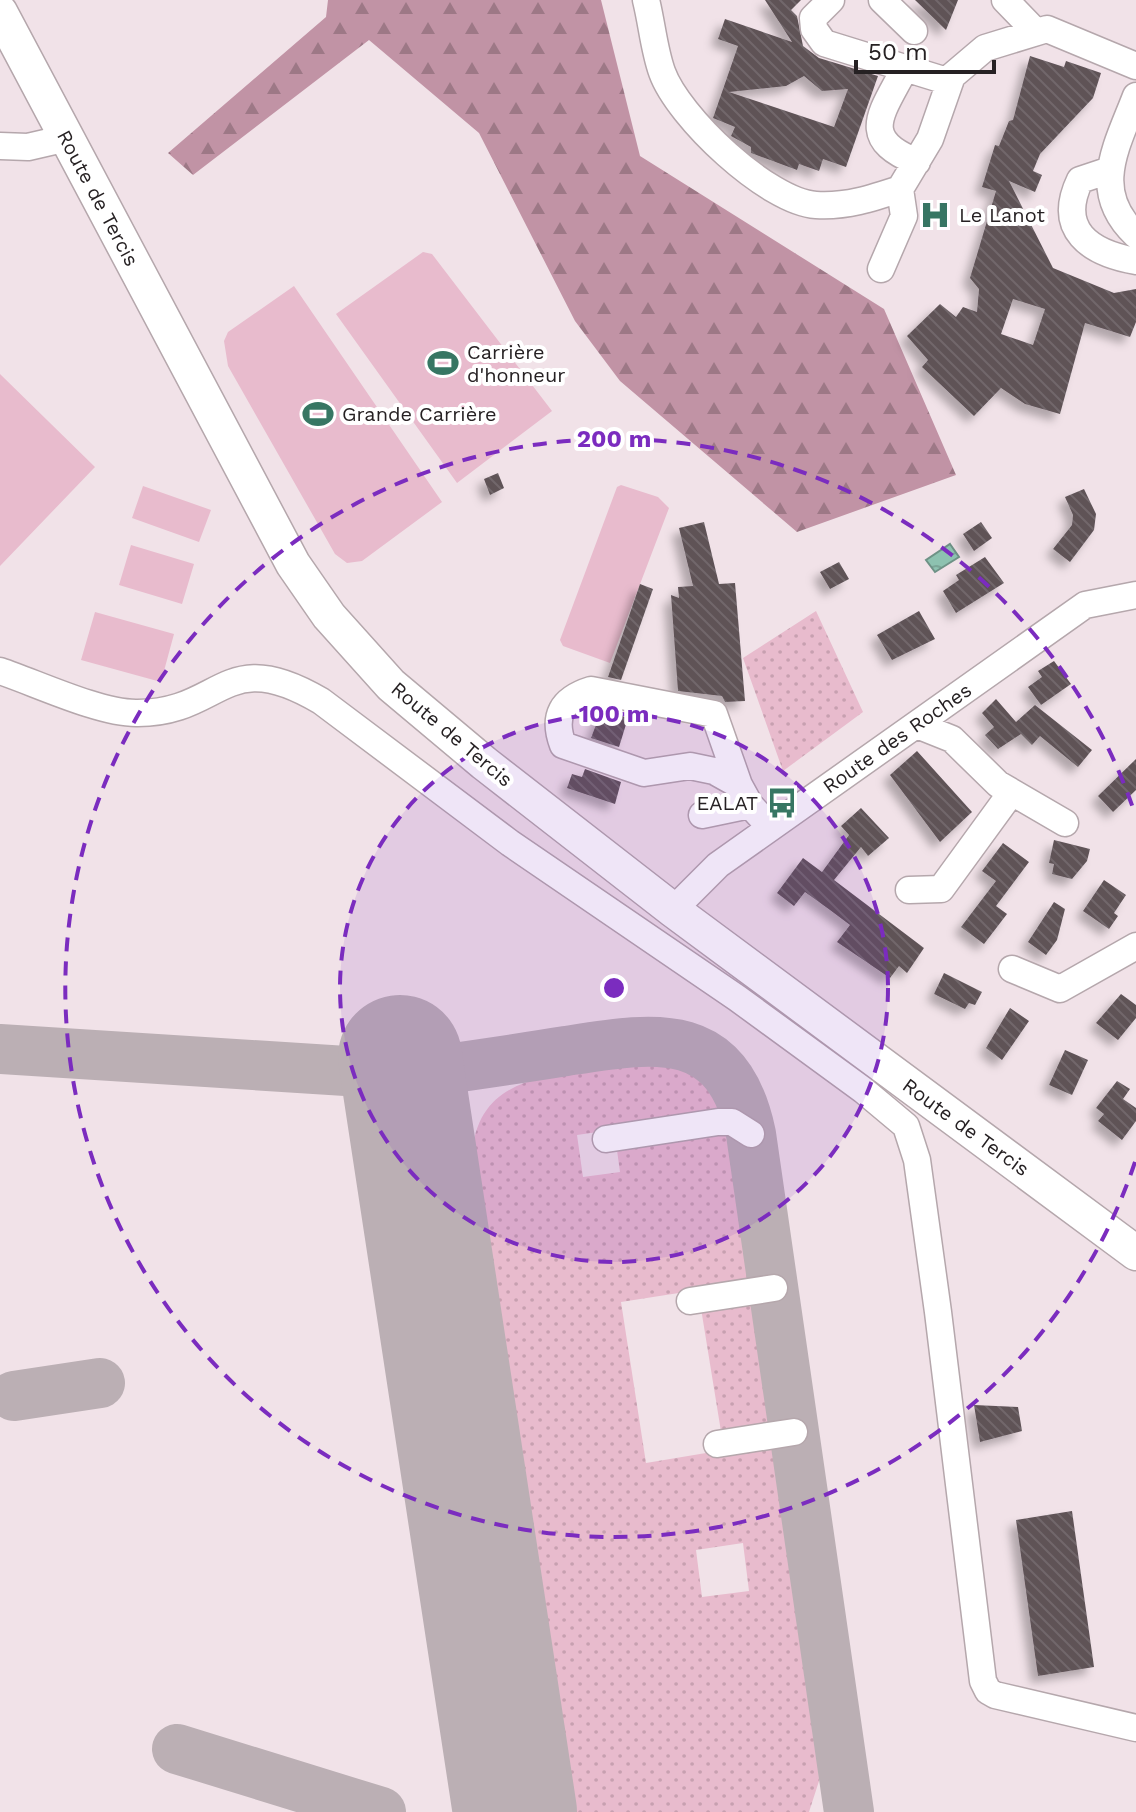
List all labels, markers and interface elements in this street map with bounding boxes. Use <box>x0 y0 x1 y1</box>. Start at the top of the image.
scale bar <box>856 24 994 74</box>
text: 50 m <box>868 38 928 66</box>
street label: Route de Tercis <box>52 126 144 270</box>
hospital icon: Le Lanot <box>918 198 952 232</box>
place label: Le Lanot <box>959 203 1046 227</box>
place label: Carrière d'honneur <box>467 340 565 387</box>
sports icon: Carrière d'honneur <box>426 346 460 380</box>
sports icon: Grande Carrière <box>301 397 335 431</box>
place label: Grande Carrière <box>342 402 497 426</box>
text: 200 m <box>577 425 651 453</box>
street label: Route de Tercis <box>387 676 517 792</box>
street label: Route des Roches <box>818 678 976 798</box>
text: 100 m <box>579 700 649 728</box>
bus stop icon: EALAT <box>765 786 799 820</box>
place label: EALAT <box>697 791 758 815</box>
centre of rings <box>600 974 628 1002</box>
street label: Route de Tercis <box>898 1073 1034 1181</box>

